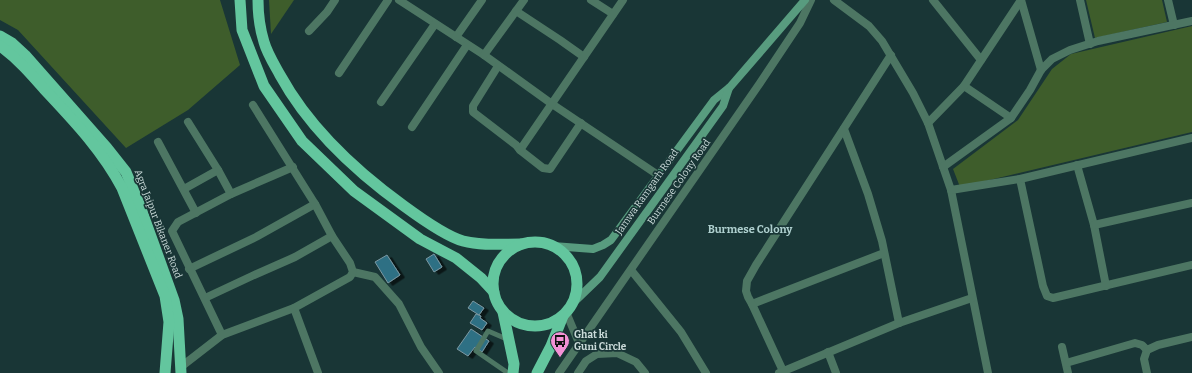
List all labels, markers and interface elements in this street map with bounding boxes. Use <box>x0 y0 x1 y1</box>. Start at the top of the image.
street label: Burmese Colony Road <box>645 137 713 227</box>
street label: Jamwa Ramgarh Road <box>612 147 681 238</box>
street label: Agra Jaipur Bikaner Road <box>132 168 184 280</box>
district label: Burmese Colony <box>708 223 793 236</box>
place label: Ghat ki Guni Circle <box>574 329 627 353</box>
bus stop icon: Ghat ki Guni Circle <box>549 330 571 358</box>

